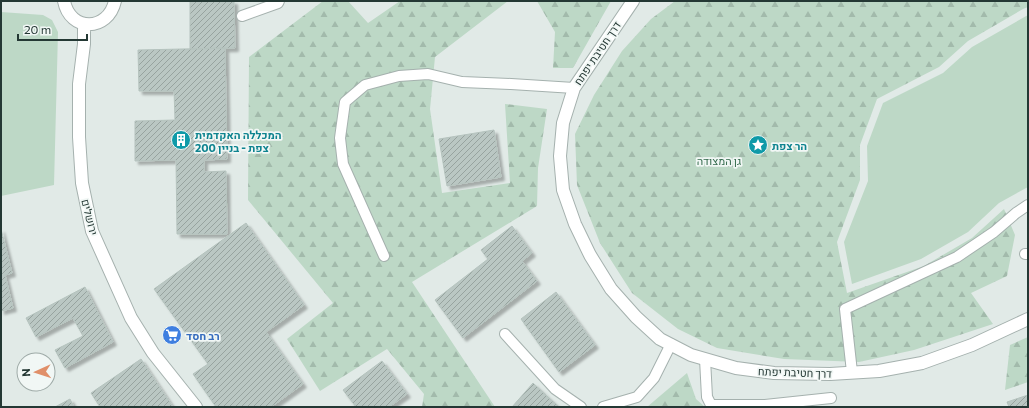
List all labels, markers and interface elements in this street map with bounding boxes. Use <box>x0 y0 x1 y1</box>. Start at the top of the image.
scale bar <box>18 16 87 42</box>
street label: דרך חטיבת יפתח <box>571 18 623 87</box>
text: 20 m <box>24 22 51 36</box>
place label: המכללה האקדמית צפת - בניין 200 <box>195 128 282 154</box>
building icon: המכללה האקדמית צפת - בניין 200 <box>170 129 192 151</box>
place icon: הר צפת <box>747 134 769 156</box>
place label: הר צפת <box>772 139 807 152</box>
park label: גן המצודה <box>697 154 741 167</box>
street label: ירושלים <box>79 198 101 236</box>
supermarket icon: רב חסד <box>161 324 183 346</box>
place label: רב חסד <box>186 329 220 342</box>
north arrow <box>16 352 56 392</box>
street label: דרך חטיבת יפתח <box>758 364 832 380</box>
text: N <box>19 368 32 377</box>

